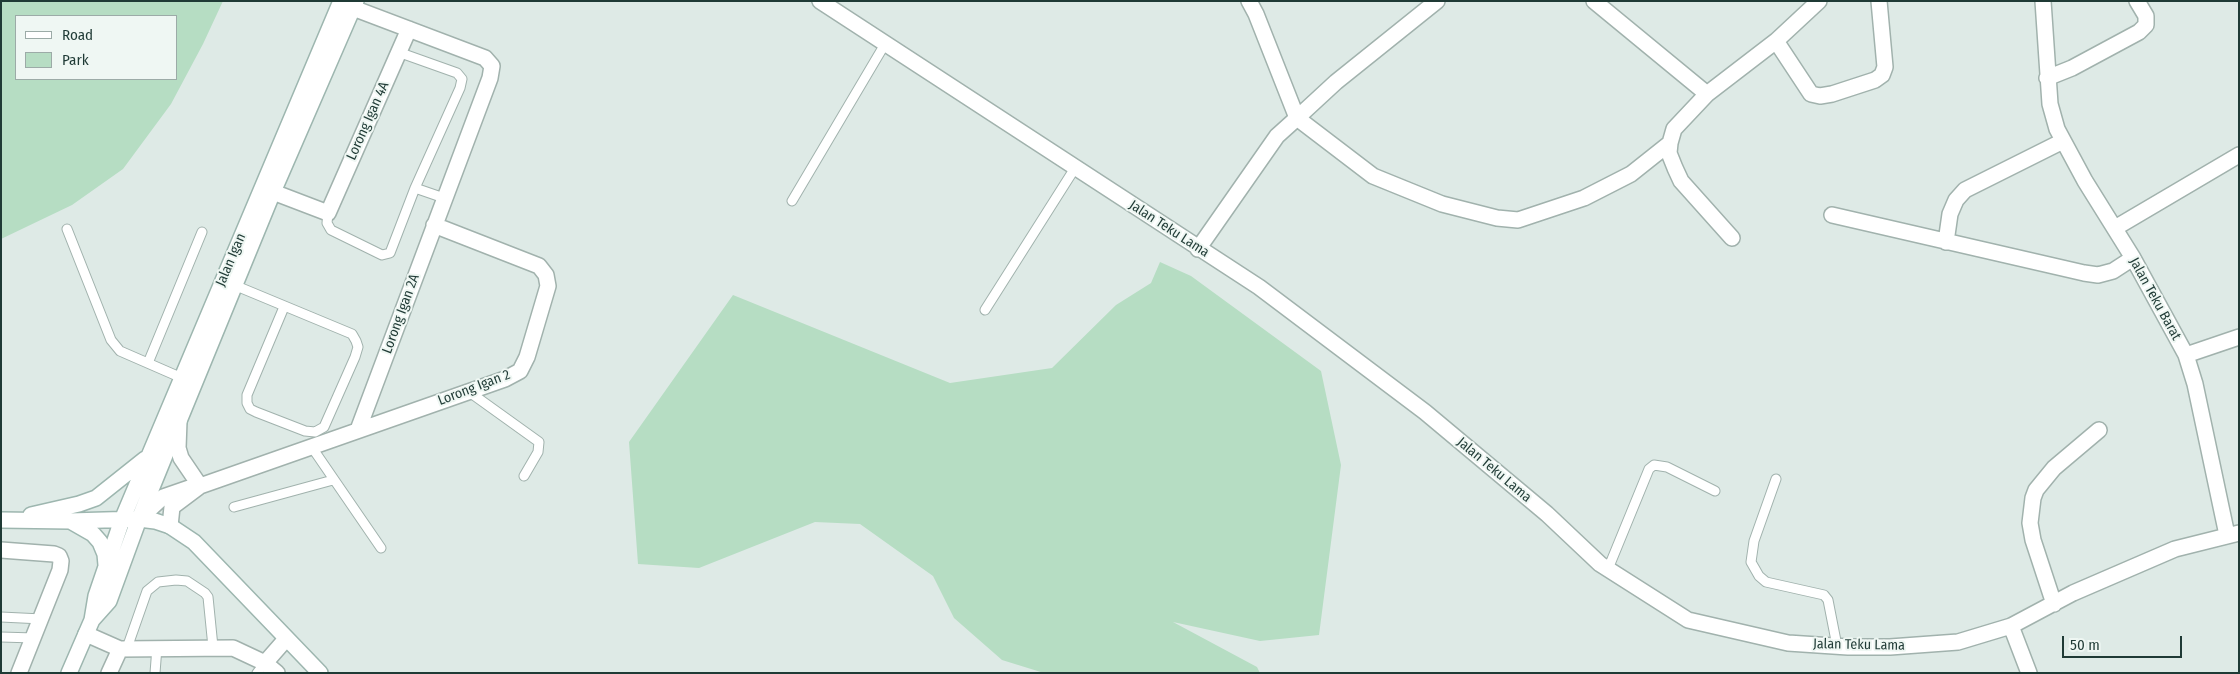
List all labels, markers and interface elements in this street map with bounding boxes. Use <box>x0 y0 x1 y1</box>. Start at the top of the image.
legend <box>15 15 178 80</box>
text: Road <box>62 26 93 44</box>
text: Park <box>62 51 89 69</box>
street label: Lorong Igan 4A <box>343 79 393 163</box>
street label: Jalan Teku Lama <box>1126 197 1212 261</box>
street label: Jalan Igan <box>212 231 250 289</box>
street label: Jalan Teku Barat <box>2125 255 2185 343</box>
street label: Lorong Igan 2A <box>379 272 423 356</box>
street label: Lorong Igan 2 <box>435 367 513 409</box>
street label: Jalan Teku Lama <box>1453 434 1535 506</box>
scale bar <box>2065 626 2185 658</box>
street label: Jalan Teku Lama <box>1813 636 1905 654</box>
text: 50 m <box>2070 636 2100 654</box>

